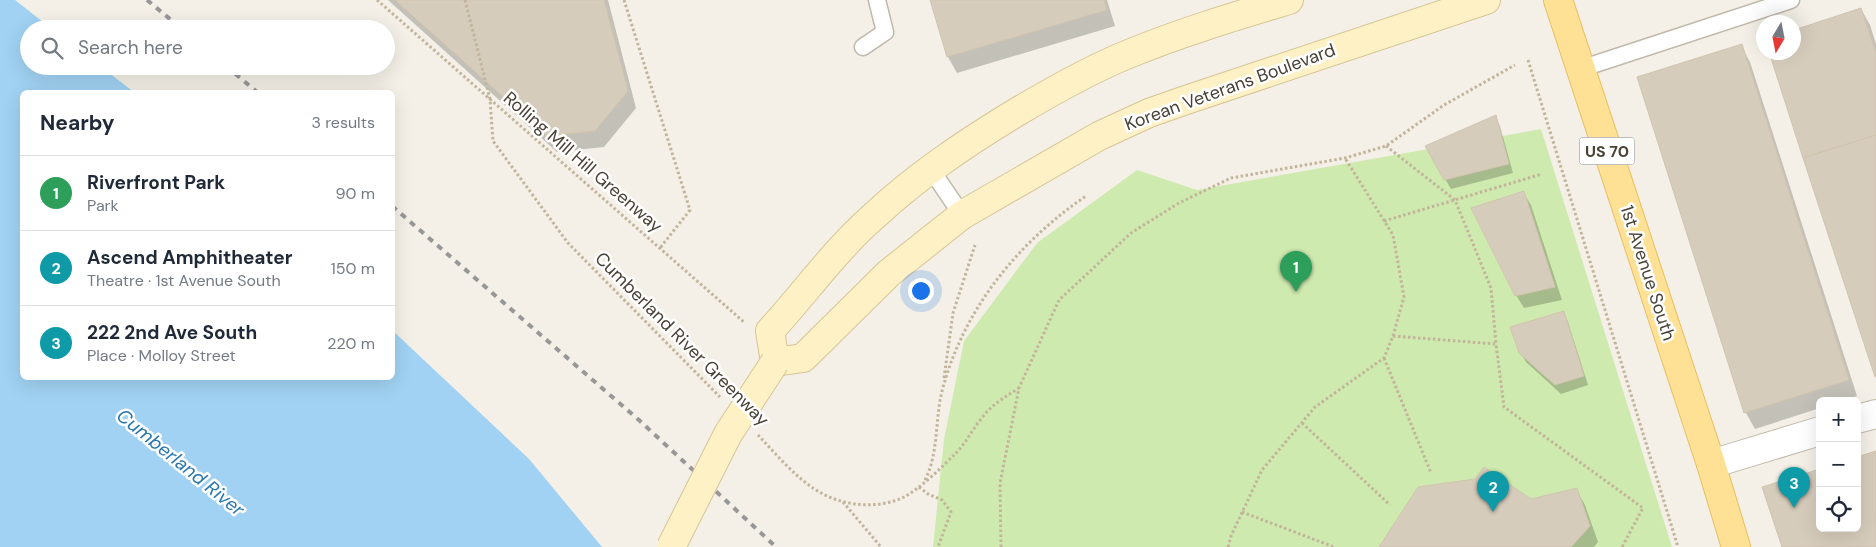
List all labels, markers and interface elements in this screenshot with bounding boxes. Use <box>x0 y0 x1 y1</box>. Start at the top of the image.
north arrow <box>1756 15 1801 60</box>
search box <box>20 20 395 75</box>
icon: search <box>38 34 66 62</box>
text: Search here <box>78 35 183 60</box>
street label: Korean Veterans Boulevard <box>1121 38 1339 136</box>
street label: Rolling Mill Hill Greenway <box>498 86 668 238</box>
text: Nearby <box>40 109 114 137</box>
text: 3 results <box>312 112 375 133</box>
road number: US 70 <box>1580 138 1634 164</box>
text: Riverfront Park <box>87 170 225 195</box>
text: 1 <box>53 183 59 204</box>
text: 90 m <box>335 183 375 204</box>
text: Park <box>87 195 119 216</box>
street label: 1st Avenue South <box>1615 202 1681 344</box>
text: Ascend Amphitheater <box>87 245 293 270</box>
street label: Cumberland River Greenway <box>590 247 774 431</box>
pin: 1 <box>1280 251 1312 292</box>
text: 2 <box>51 258 61 279</box>
text: 150 m <box>331 258 375 279</box>
text: Theatre · 1st Avenue South <box>87 270 281 291</box>
your location <box>908 278 934 304</box>
text: 222 2nd Ave South <box>87 320 257 345</box>
text: 3 <box>51 333 61 354</box>
text: 220 m <box>327 333 375 354</box>
text: Place · Molloy Street <box>87 345 236 366</box>
map controls <box>1816 397 1861 532</box>
button: + <box>1816 397 1861 442</box>
water label: Cumberland River <box>112 403 251 522</box>
button: − <box>1816 442 1861 487</box>
pin: 3 <box>1778 467 1810 508</box>
pin: 2 <box>1477 471 1509 512</box>
button: locate <box>1816 487 1861 532</box>

